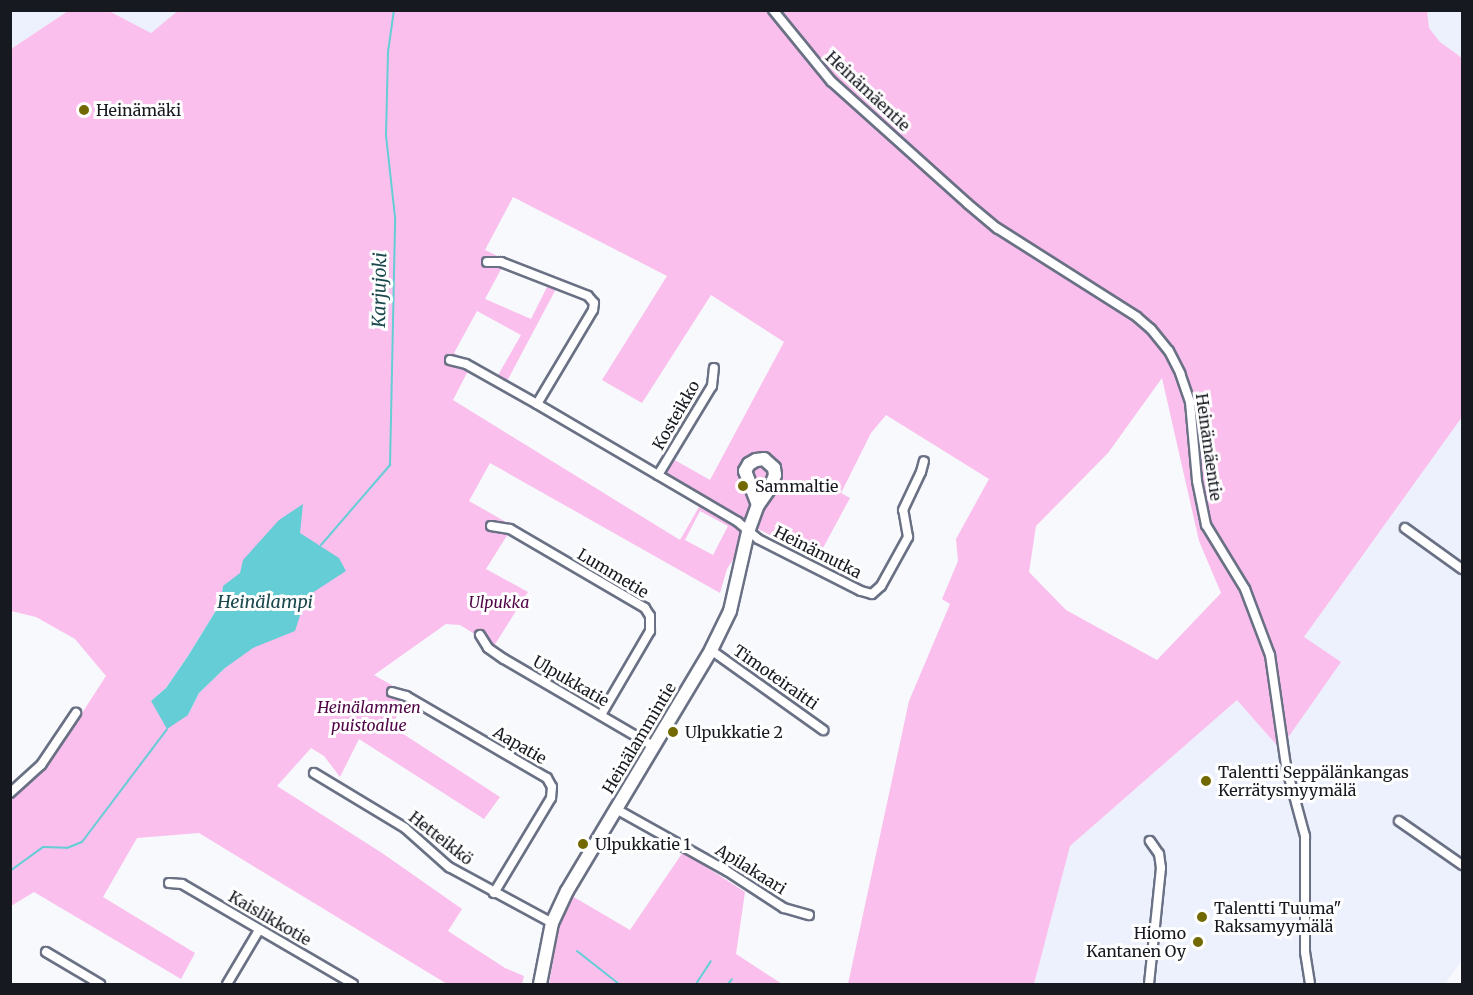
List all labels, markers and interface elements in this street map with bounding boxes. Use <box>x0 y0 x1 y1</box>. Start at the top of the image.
street label: Heinämäentie <box>822 47 914 135</box>
place label: Heinämäki <box>96 100 181 120</box>
marker: Heinämäki <box>77 103 91 117</box>
water label: Karjujoki <box>369 252 391 328</box>
street label: Kosteikko <box>648 377 704 453</box>
street label: Heinämäentie <box>1192 392 1226 502</box>
place label: Sammaltie <box>755 476 838 496</box>
marker: Sammaltie <box>736 479 750 493</box>
street label: Heinämutka <box>771 522 865 582</box>
street label: Lummetie <box>574 544 652 602</box>
water label: Heinälampi <box>217 591 313 613</box>
park label: Ulpukka <box>469 592 529 612</box>
street label: Timoteiraitti <box>730 641 822 713</box>
street label: Ulpukkatie <box>529 651 613 711</box>
street label: Heinälammintie <box>598 679 680 797</box>
park label: Heinälammen puistoalue <box>317 697 421 735</box>
street label: Aapatie <box>490 722 550 768</box>
place label: Ulpukkatie 2 <box>685 722 783 742</box>
marker: Ulpukkatie 2 <box>666 725 680 739</box>
place label: Talentti Seppälänkangas Kerrätysmyymälä <box>1218 762 1409 800</box>
marker: Talentti Seppälänkangas Kerrätysmyymälä <box>1199 774 1213 788</box>
street label: Hetteikkö <box>405 807 477 869</box>
place label: Ulpukkatie 1 <box>595 834 691 854</box>
marker: Ulpukkatie 1 <box>576 837 590 851</box>
street label: Apilakaari <box>712 840 790 898</box>
street label: Kaislikkotie <box>225 887 315 949</box>
place label: Talentti Tuuma" Raksamyymälä <box>1214 898 1341 936</box>
marker: Talentti Tuuma" Raksamyymälä <box>1195 910 1209 924</box>
place label: Hiomo Kantanen Oy <box>1086 923 1186 961</box>
marker: Hiomo Kantanen Oy <box>1191 935 1205 949</box>

